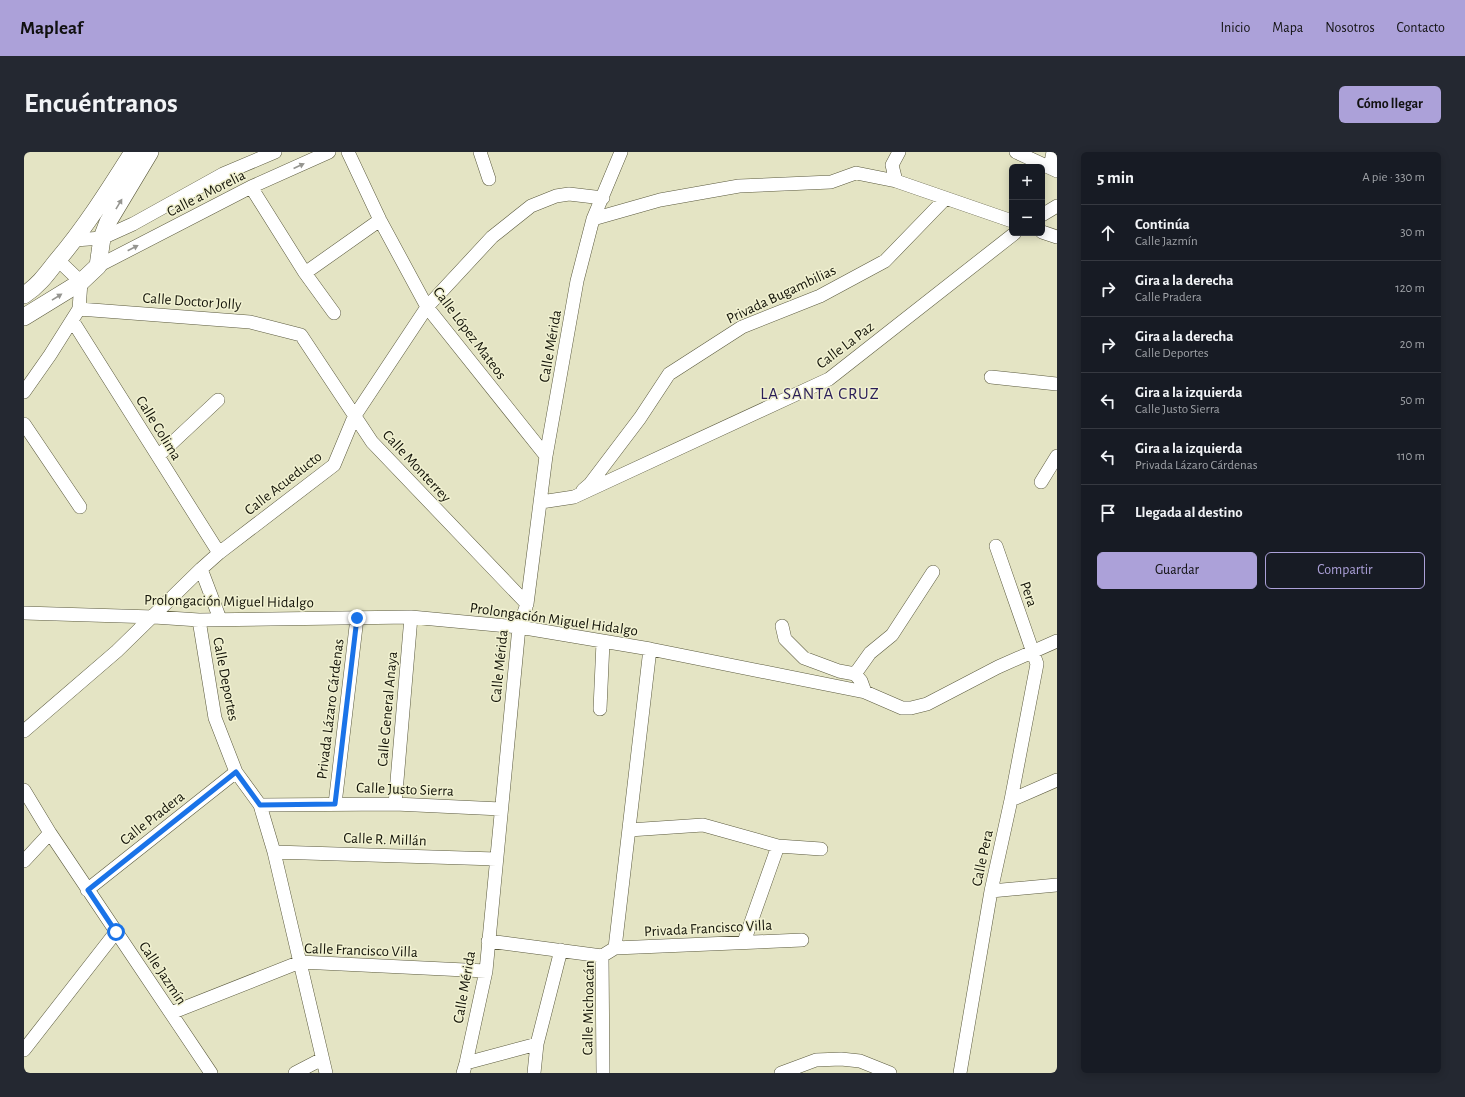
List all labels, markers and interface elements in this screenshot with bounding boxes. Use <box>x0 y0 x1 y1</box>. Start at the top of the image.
text: Mapleaf <box>20 19 83 38</box>
text: Inicio <box>1220 21 1250 35</box>
text: Mapa <box>1272 21 1303 35</box>
text: Nosotros <box>1325 21 1375 35</box>
text: Contacto <box>1397 21 1445 35</box>
button: Cómo llegar <box>1339 86 1441 123</box>
text: Encuéntranos <box>24 90 178 118</box>
one-way arrow <box>294 163 305 169</box>
map controls <box>1009 164 1045 236</box>
button: + <box>1009 164 1045 200</box>
street label: Calle a Morelia <box>165 167 248 220</box>
text: 5 min <box>1097 169 1134 186</box>
text: A pie · 330 m <box>1362 171 1425 184</box>
one-way arrow <box>115 199 123 209</box>
button: − <box>1009 200 1045 236</box>
text: Continúa <box>1135 217 1190 232</box>
icon: ahead <box>1097 222 1119 244</box>
text: 30 m <box>1400 226 1425 239</box>
text: Calle Jazmín <box>1135 235 1198 248</box>
one-way arrow <box>127 245 139 252</box>
street label: Privada Bugambilias <box>724 263 838 326</box>
text: Gira a la derecha <box>1135 273 1234 288</box>
icon: right <box>1097 278 1119 300</box>
text: 120 m <box>1395 282 1425 295</box>
street label: Calle López Mateos <box>430 284 509 382</box>
street label: Calle Doctor Jolly <box>142 291 242 312</box>
text: Calle Pradera <box>1135 291 1202 304</box>
one-way arrow <box>52 293 62 301</box>
street label: Calle Mérida <box>537 309 564 383</box>
street label: Calle La Paz <box>814 319 877 372</box>
text: Gira a la derecha <box>1135 329 1234 344</box>
icon: right <box>1097 334 1119 356</box>
text: 20 m <box>1400 338 1425 351</box>
text: Calle Deportes <box>1135 347 1209 360</box>
district label: LA SANTA CRUZ <box>760 385 880 402</box>
text: Gira a la izquierda <box>1135 385 1242 400</box>
icon: left <box>1097 390 1119 412</box>
street label: Calle Colima <box>133 393 184 463</box>
text: 50 m <box>1400 394 1425 407</box>
text: Calle Justo Sierra <box>1135 403 1220 416</box>
street label: Calle Monterrey <box>380 427 454 506</box>
text: Gira a la izquierda <box>1135 441 1242 456</box>
icon: left <box>1097 446 1119 468</box>
street label: Calle Acueducto <box>242 449 325 518</box>
text: 110 m <box>1397 450 1425 463</box>
text: Privada Lázaro Cárdenas <box>1135 459 1258 472</box>
icon: arrive <box>1097 502 1119 524</box>
text: Llegada al destino <box>1135 505 1243 520</box>
button: Guardar <box>1097 552 1257 589</box>
button: Compartir <box>1265 552 1425 589</box>
street label: Pera <box>1017 580 1040 609</box>
street label: Prolongación Miguel Hidalgo <box>144 593 314 610</box>
street label: Prolongación Miguel Hidalgo <box>469 600 639 639</box>
route end <box>348 609 366 627</box>
street label: Calle Mérida <box>488 629 511 703</box>
street label: Calle Deportes <box>210 636 241 722</box>
street label: Privada Lázaro Cárdenas <box>314 638 347 780</box>
street label: Calle General Anaya <box>375 651 400 767</box>
street label: Calle Justo Sierra <box>356 780 454 799</box>
street label: Calle Pradera <box>117 789 187 848</box>
street label: Calle Pera <box>969 828 996 888</box>
street label: Calle R. Millán <box>343 831 427 848</box>
street label: Privada Francisco Villa <box>644 918 773 939</box>
route start <box>107 923 125 941</box>
street label: Calle Jazmín <box>136 939 189 1007</box>
street label: Calle Francisco Villa <box>304 941 418 960</box>
street label: Calle Mérida <box>451 950 478 1024</box>
street label: Calle Michoacán <box>580 960 597 1056</box>

